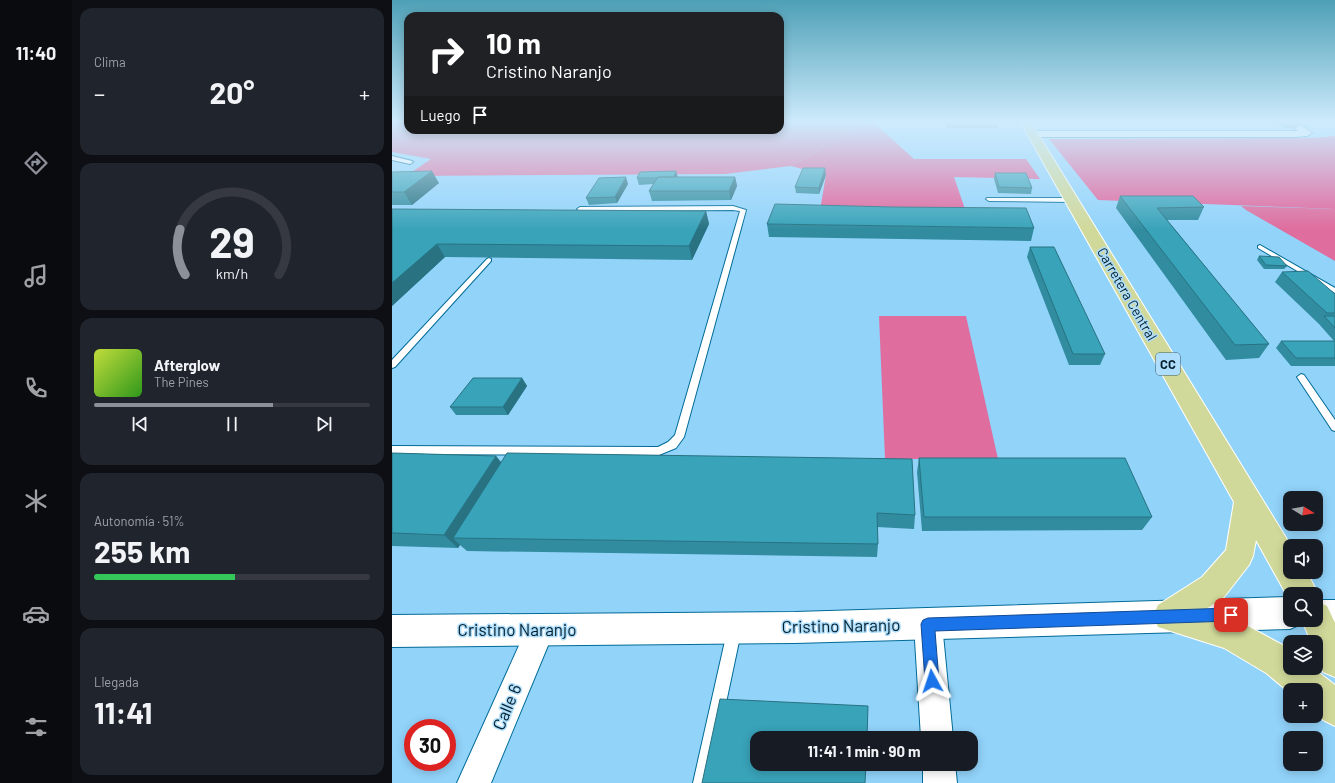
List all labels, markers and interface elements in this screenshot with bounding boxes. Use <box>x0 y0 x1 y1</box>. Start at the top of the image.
text: 10 m <box>486 26 541 60</box>
icon: right <box>420 28 472 80</box>
text: 11:40 <box>16 42 56 64</box>
text: Clima <box>94 54 126 70</box>
text: Cristino Naranjo <box>486 60 612 82</box>
text: 20° <box>209 74 255 110</box>
text: − <box>94 80 105 106</box>
text: + <box>359 80 370 106</box>
icon: arrive <box>469 104 491 126</box>
text: Luego <box>420 106 461 124</box>
icon: directions <box>22 149 50 177</box>
text: 29 <box>209 215 255 265</box>
street label: Carretera Central <box>1094 244 1161 343</box>
icon: music <box>22 262 50 290</box>
text: km/h <box>216 264 248 281</box>
road number: CC <box>1156 353 1180 375</box>
text: Afterglow <box>154 356 220 374</box>
icon: phone <box>22 374 50 402</box>
text: The Pines <box>154 374 209 390</box>
icon: previous <box>129 413 151 435</box>
icon: pause <box>221 413 243 435</box>
icon: next <box>313 413 335 435</box>
icon: climate <box>22 487 50 515</box>
north arrow <box>1283 491 1323 531</box>
map controls <box>1283 491 1323 771</box>
text: Autonomía · 51% <box>94 513 184 529</box>
text: 255 km <box>94 533 190 569</box>
button: sound <box>1283 539 1323 579</box>
button: search <box>1283 587 1323 627</box>
pin <box>1214 598 1248 632</box>
icon: car <box>22 600 50 628</box>
icon: arrive <box>1220 604 1242 626</box>
street label: Cristino Naranjo <box>781 614 901 636</box>
street label: Cristino Naranjo <box>458 619 576 639</box>
button: layers <box>1283 635 1323 675</box>
position arrow <box>911 660 953 702</box>
text: Llegada <box>94 674 139 690</box>
street label: Calle 6 <box>488 681 525 733</box>
button: + <box>1283 683 1323 723</box>
text: 11:41 <box>94 694 152 730</box>
icon: filters <box>22 713 50 741</box>
speed limit sign: 30 <box>404 719 456 771</box>
button: − <box>1283 731 1323 771</box>
text: 11:41 · 1 min · 90 m <box>807 742 921 760</box>

